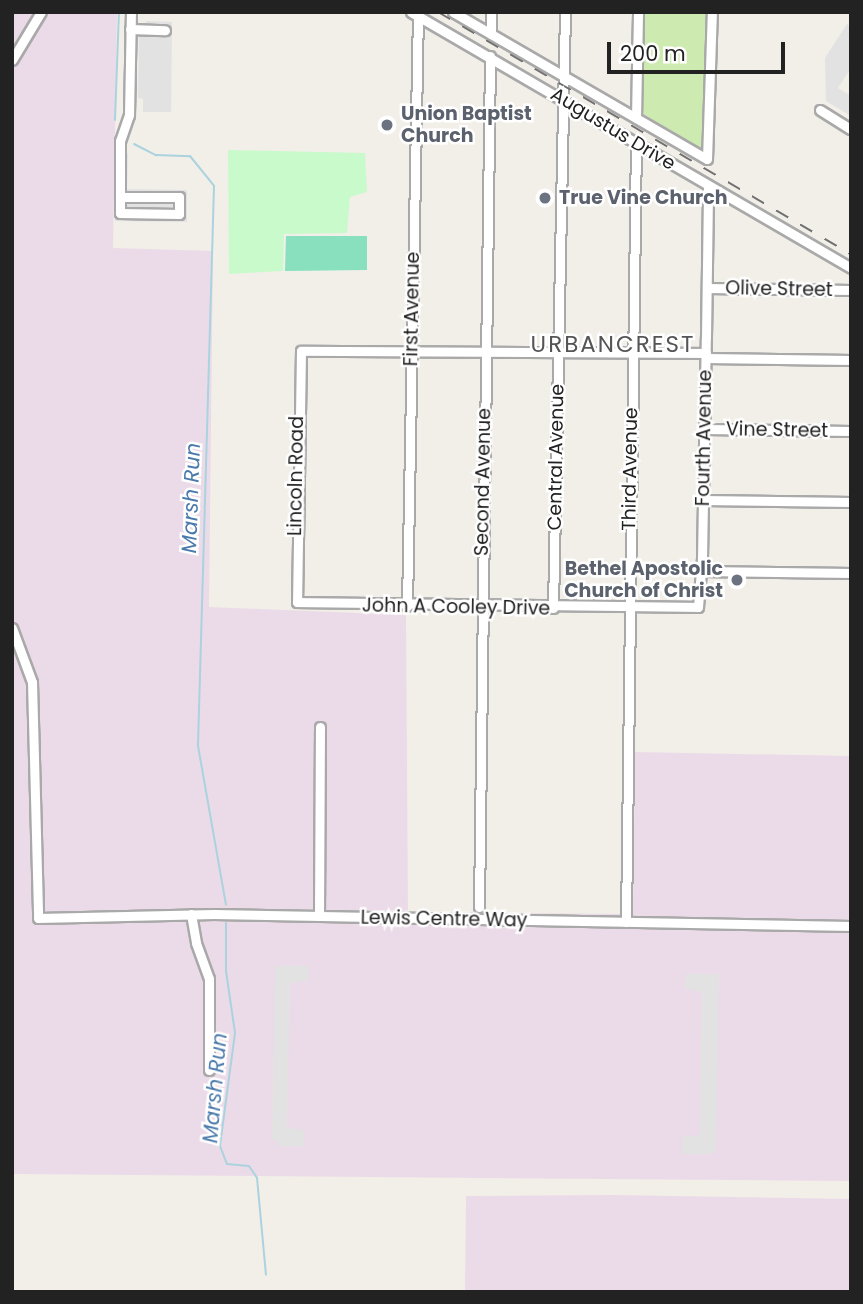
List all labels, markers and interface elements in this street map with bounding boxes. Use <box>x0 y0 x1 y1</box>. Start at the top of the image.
scale bar <box>611 28 790 72</box>
text: 200 m <box>620 39 686 68</box>
street label: Augustus Drive <box>546 83 680 175</box>
place label: Union Baptist Church <box>401 103 532 147</box>
marker: Union Baptist Church <box>379 117 395 133</box>
place label: True Vine Church <box>559 187 727 209</box>
marker: True Vine Church <box>537 190 553 206</box>
street label: First Avenue <box>400 252 424 366</box>
street label: Olive Street <box>725 277 833 301</box>
district label: URBANCREST <box>532 330 694 358</box>
street label: Fourth Avenue <box>691 370 717 506</box>
street label: Central Avenue <box>543 384 569 530</box>
street label: Third Avenue <box>618 407 642 531</box>
street label: Second Avenue <box>470 408 496 556</box>
street label: Lincoln Road <box>284 416 308 536</box>
street label: Vine Street <box>726 418 828 442</box>
water label: Marsh Run <box>176 442 206 554</box>
place label: Bethel Apostolic Church of Christ <box>564 558 723 602</box>
marker: Bethel Apostolic Church of Christ <box>729 572 745 588</box>
street label: John A Cooley Drive <box>362 594 550 620</box>
street label: Lewis Centre Way <box>360 906 528 932</box>
water label: Marsh Run <box>198 1032 232 1144</box>

